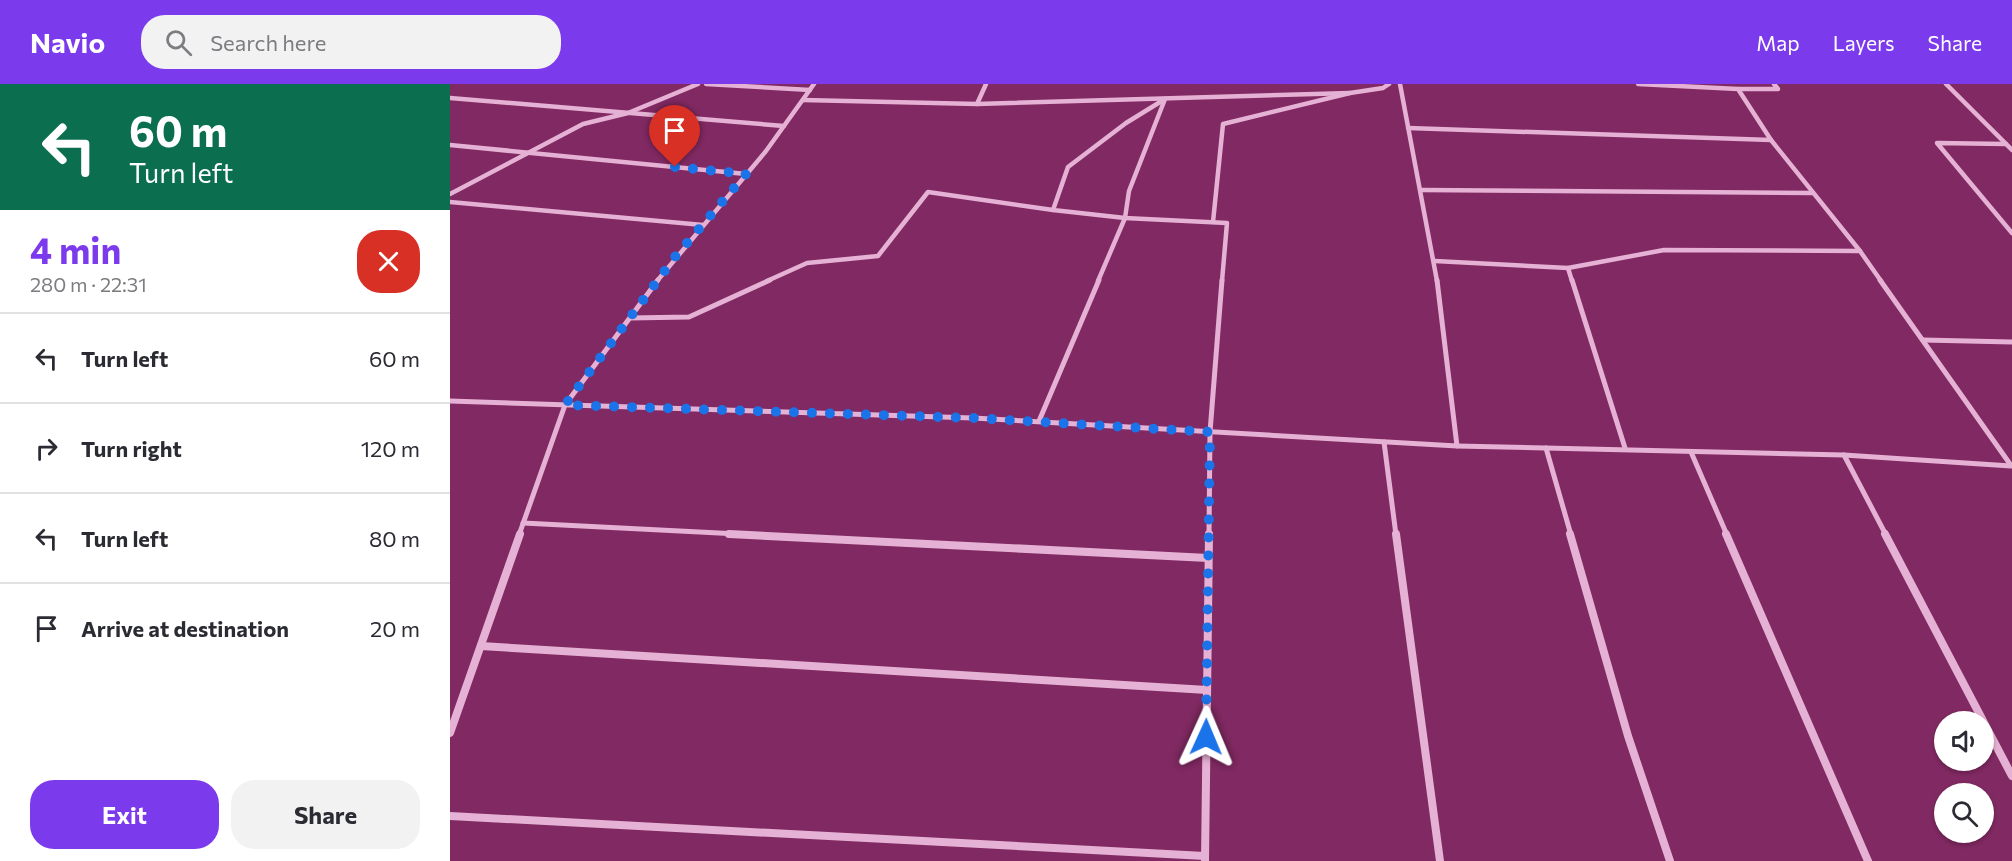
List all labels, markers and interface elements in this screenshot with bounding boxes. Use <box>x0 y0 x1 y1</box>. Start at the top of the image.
search box <box>141 15 561 69</box>
text: Navio <box>30 25 105 59</box>
icon: search <box>162 26 195 59</box>
text: Search here <box>210 29 326 56</box>
text: Map <box>1756 30 1800 55</box>
text: Layers <box>1833 30 1895 55</box>
text: Share <box>1928 30 1982 55</box>
text: 60 m <box>129 104 228 156</box>
pin <box>649 105 700 167</box>
icon: left <box>30 108 108 186</box>
icon: arrive <box>658 114 691 147</box>
text: Turn left <box>129 156 233 189</box>
text: 4 min <box>30 227 121 271</box>
button: close <box>357 230 420 293</box>
text: 280 m · 22:31 <box>30 272 147 296</box>
icon: left <box>30 342 63 375</box>
text: Turn left <box>81 345 168 372</box>
text: 60 m <box>369 345 420 372</box>
icon: right <box>30 432 63 465</box>
text: Turn right <box>81 435 182 462</box>
text: 120 m <box>361 435 420 462</box>
icon: left <box>30 522 63 555</box>
text: Turn left <box>81 525 168 552</box>
text: 80 m <box>369 525 420 552</box>
icon: arrive <box>30 612 63 645</box>
text: Arrive at destination <box>81 615 289 642</box>
text: 20 m <box>370 615 420 642</box>
position arrow <box>1174 705 1238 769</box>
map controls <box>1934 711 1994 843</box>
button: sound <box>1934 711 1994 771</box>
button: Exit <box>30 780 219 849</box>
button: Share <box>231 780 420 849</box>
button: search <box>1934 783 1994 843</box>

